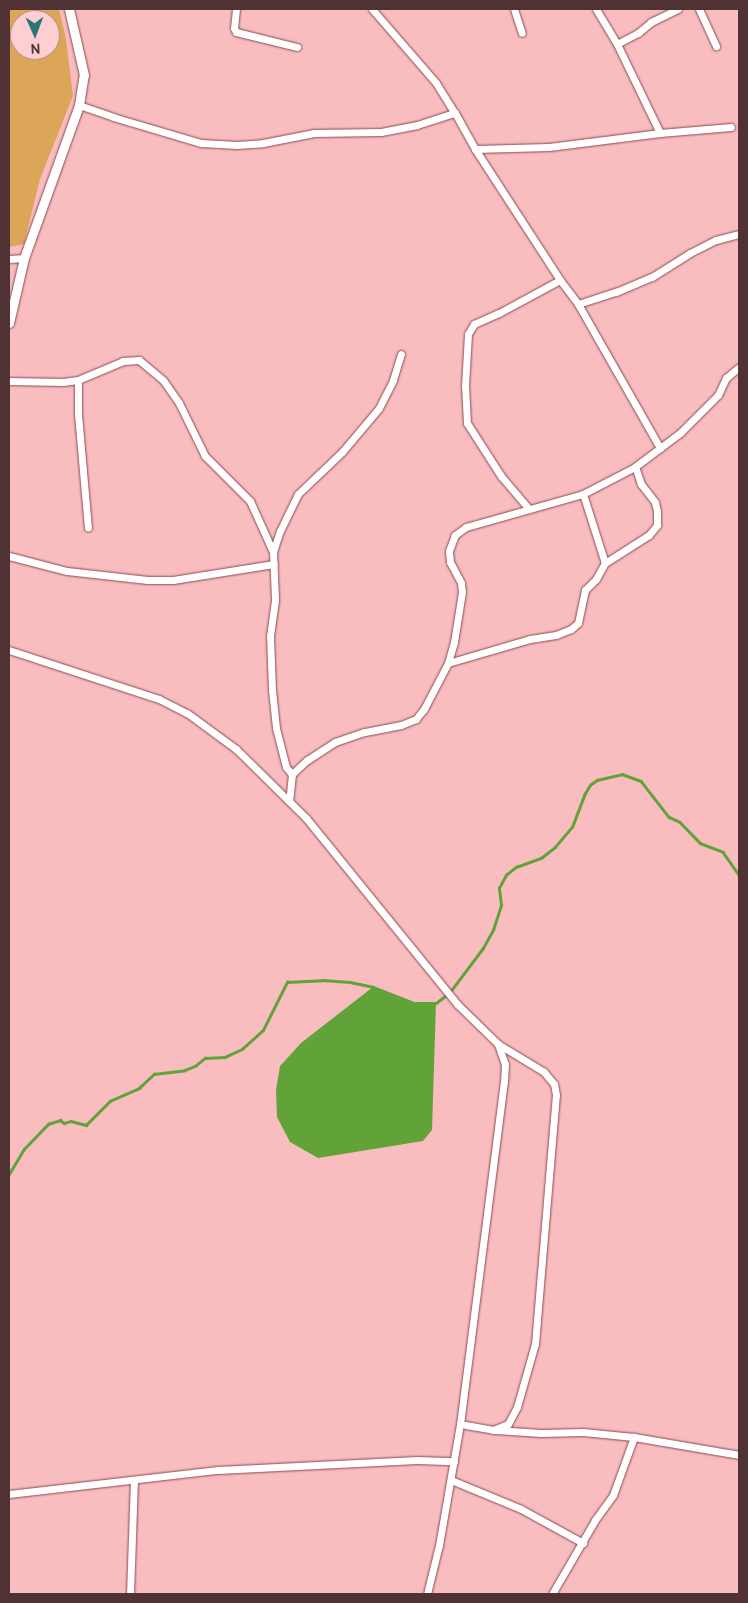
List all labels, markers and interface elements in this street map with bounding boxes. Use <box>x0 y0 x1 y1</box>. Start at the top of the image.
north arrow <box>10 10 60 60</box>
text: N <box>30 40 41 58</box>

